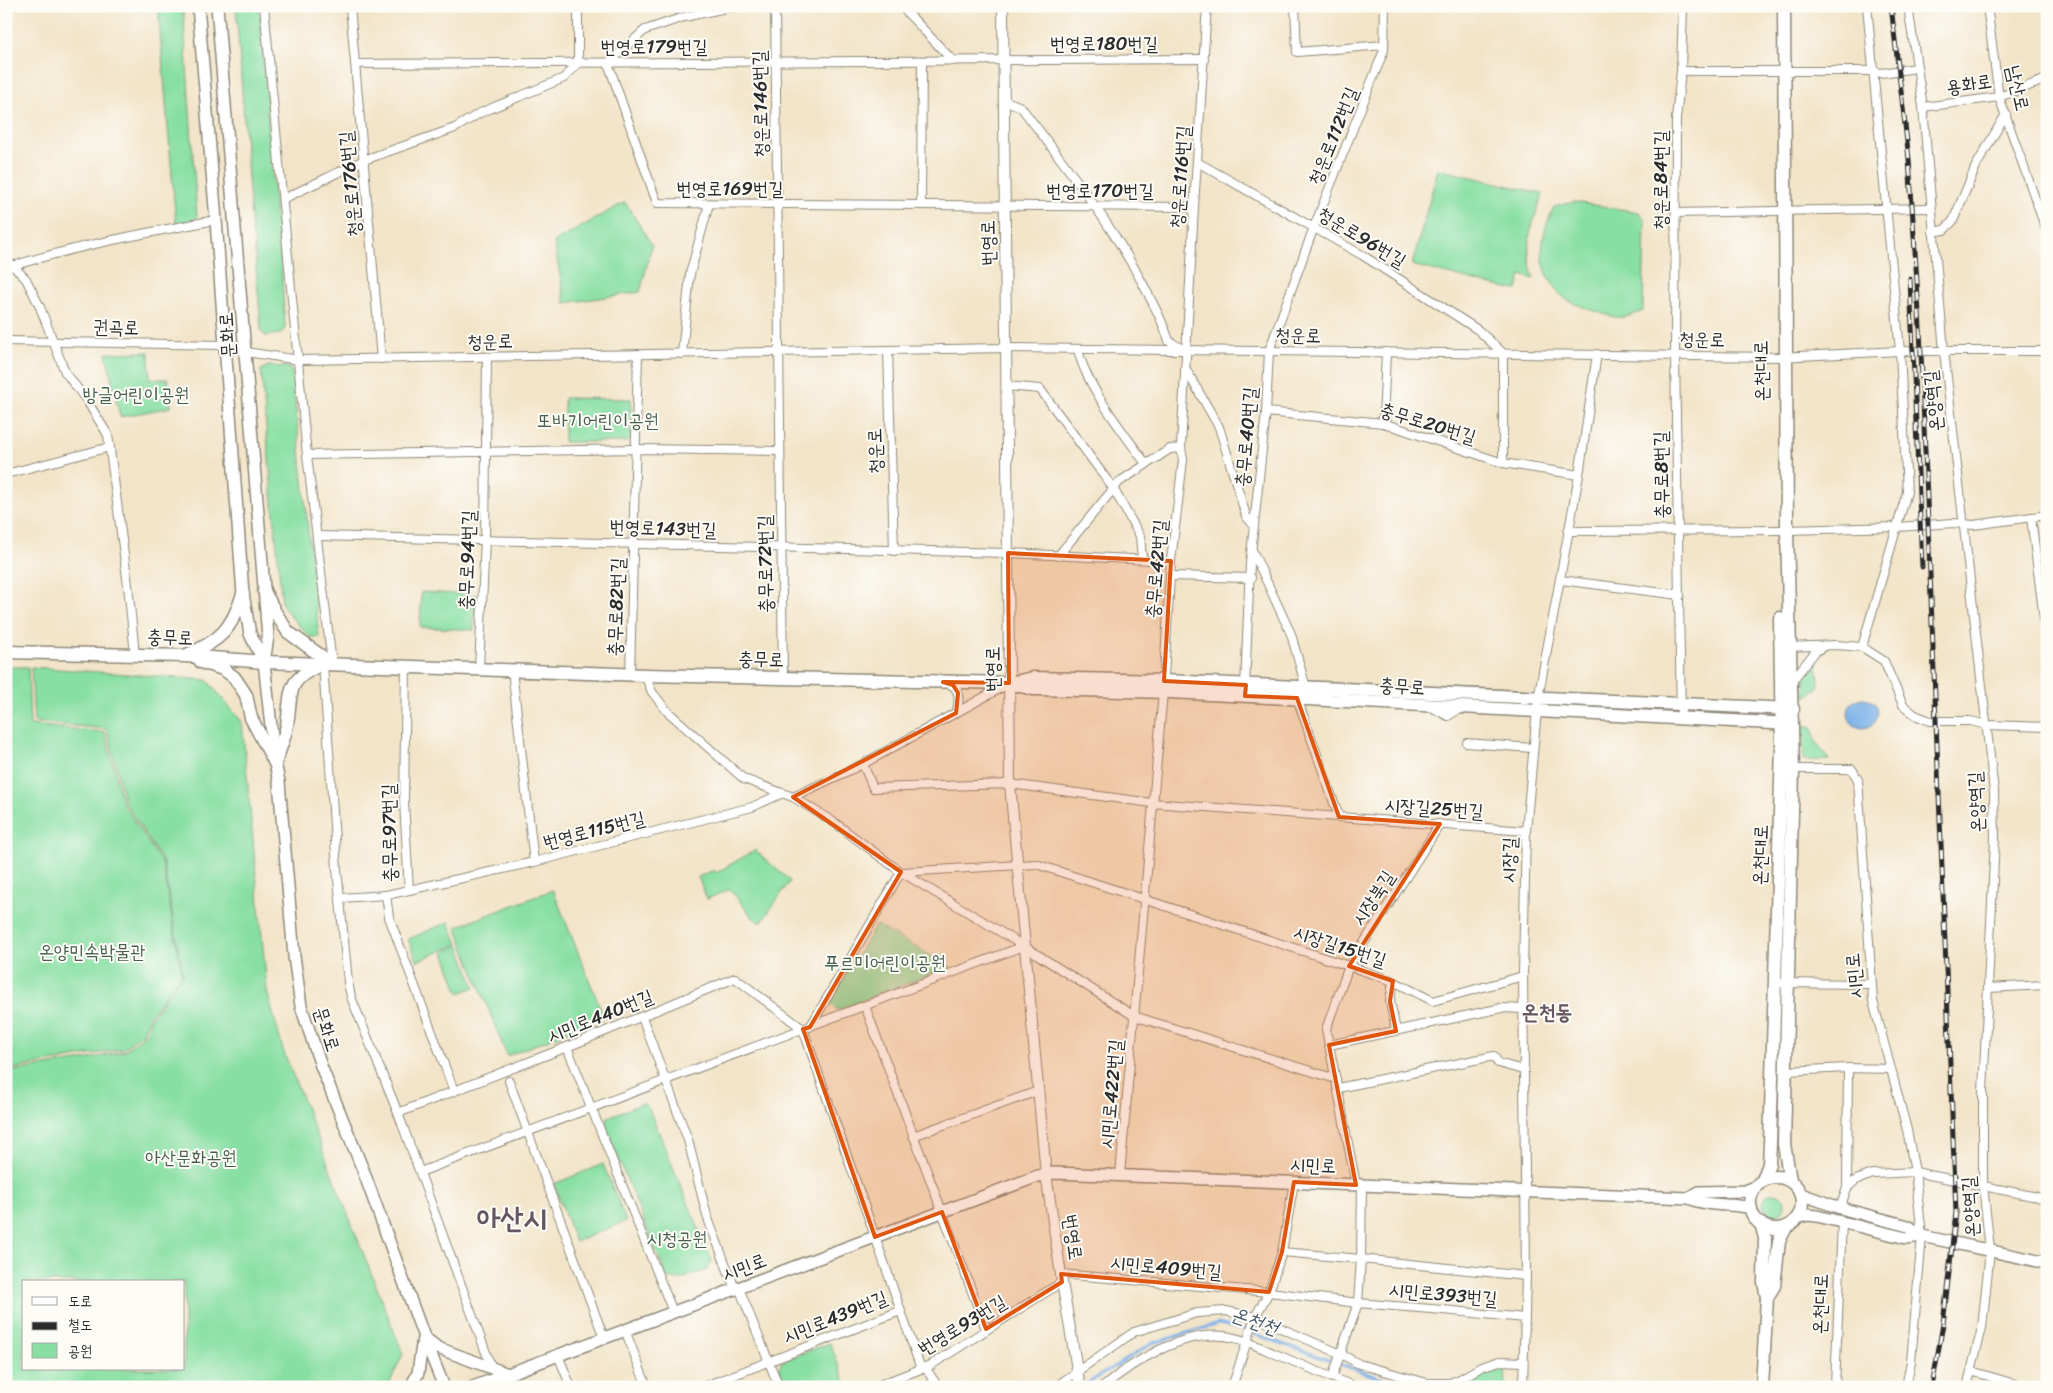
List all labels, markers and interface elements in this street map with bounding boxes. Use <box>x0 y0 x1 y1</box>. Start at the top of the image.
street label: 번영로180번길 <box>1050 27 1158 60</box>
street label: 번영로179번길 <box>600 30 708 63</box>
street label: 청운로146번길 <box>743 50 777 158</box>
street label: 남산로 <box>1997 62 2039 114</box>
street label: 용화로 <box>1944 64 1994 104</box>
street label: 청운로112번길 <box>1298 82 1368 190</box>
street label: 청운로116번길 <box>1160 124 1200 230</box>
street label: 청운로176번길 <box>329 130 371 238</box>
street label: 청운로84번길 <box>1644 130 1677 230</box>
street label: 번영로169번길 <box>676 172 784 205</box>
street label: 번영로170번길 <box>1046 174 1154 207</box>
street label: 청운로96번길 <box>1311 197 1413 277</box>
street label: 번영로 <box>971 220 1005 266</box>
street label: 권곡로 <box>93 310 139 344</box>
street label: 문화로 <box>209 311 245 359</box>
street label: 청운로 <box>1275 318 1321 352</box>
street label: 청운로 <box>1679 322 1725 356</box>
street label: 청운로 <box>467 324 513 358</box>
street label: 온천대로 <box>1744 340 1778 402</box>
street label: 온양역길 <box>1913 369 1953 433</box>
park label: 방글어린이공원 <box>82 378 190 411</box>
street label: 충무로40번길 <box>1225 386 1267 488</box>
street label: 충무로20번길 <box>1376 393 1480 453</box>
park label: 또바기어린이공원 <box>537 404 659 437</box>
street label: 청운로 <box>858 428 892 474</box>
street label: 충무로8번길 <box>1644 431 1678 519</box>
street label: 충무로94번길 <box>449 509 485 611</box>
street label: 번영로143번길 <box>609 510 717 546</box>
street label: 충무로72번길 <box>748 515 782 613</box>
street label: 충무로42번길 <box>1135 518 1177 620</box>
street label: 충무로82번길 <box>598 557 634 657</box>
street label: 충무로 <box>147 620 193 654</box>
street label: 충무로 <box>738 642 784 676</box>
street label: 번영로 <box>976 646 1009 692</box>
street label: 충무로 <box>1378 668 1426 704</box>
street label: 온양역길 <box>1958 771 1994 833</box>
street label: 충무로97번길 <box>372 783 406 883</box>
street label: 시장길25번길 <box>1383 788 1485 828</box>
street label: 번영로115번길 <box>539 801 649 859</box>
street label: 온천대로 <box>1742 824 1778 886</box>
street label: 시장길 <box>1492 837 1526 883</box>
street label: 시장북길 <box>1343 863 1403 933</box>
street label: 시장길15번길 <box>1289 915 1391 977</box>
park label: 온양민속박물관 <box>38 935 146 968</box>
park label: 푸르미어린이공원 <box>824 946 946 979</box>
street label: 시민로 <box>1836 952 1872 1000</box>
street label: 시민로440번길 <box>542 980 658 1052</box>
district label: 온천동 <box>1522 993 1572 1031</box>
street label: 문화로 <box>304 1002 350 1056</box>
street label: 시민로422번길 <box>1090 1038 1132 1150</box>
park label: 아산문화공원 <box>145 1141 237 1174</box>
street label: 시민로 <box>1290 1148 1336 1182</box>
street label: 온양역길 <box>1951 1175 1989 1239</box>
district label: 아산시 <box>477 1193 547 1244</box>
street label: 번영로 <box>1053 1212 1093 1262</box>
park label: 시청공원 <box>646 1222 708 1255</box>
street label: 시민로 <box>717 1243 771 1291</box>
street label: 시민로409번길 <box>1109 1246 1223 1288</box>
street label: 시민로393번길 <box>1387 1273 1499 1315</box>
street label: 온천대로 <box>1802 1273 1838 1335</box>
legend <box>22 1280 185 1370</box>
street label: 시민로439번길 <box>778 1281 892 1353</box>
street label: 번영로93번길 <box>911 1285 1013 1365</box>
text: 도로 <box>68 1288 92 1314</box>
water label: 온천천 <box>1226 1297 1285 1346</box>
text: 철도 <box>68 1312 92 1338</box>
text: 공원 <box>68 1338 92 1364</box>

